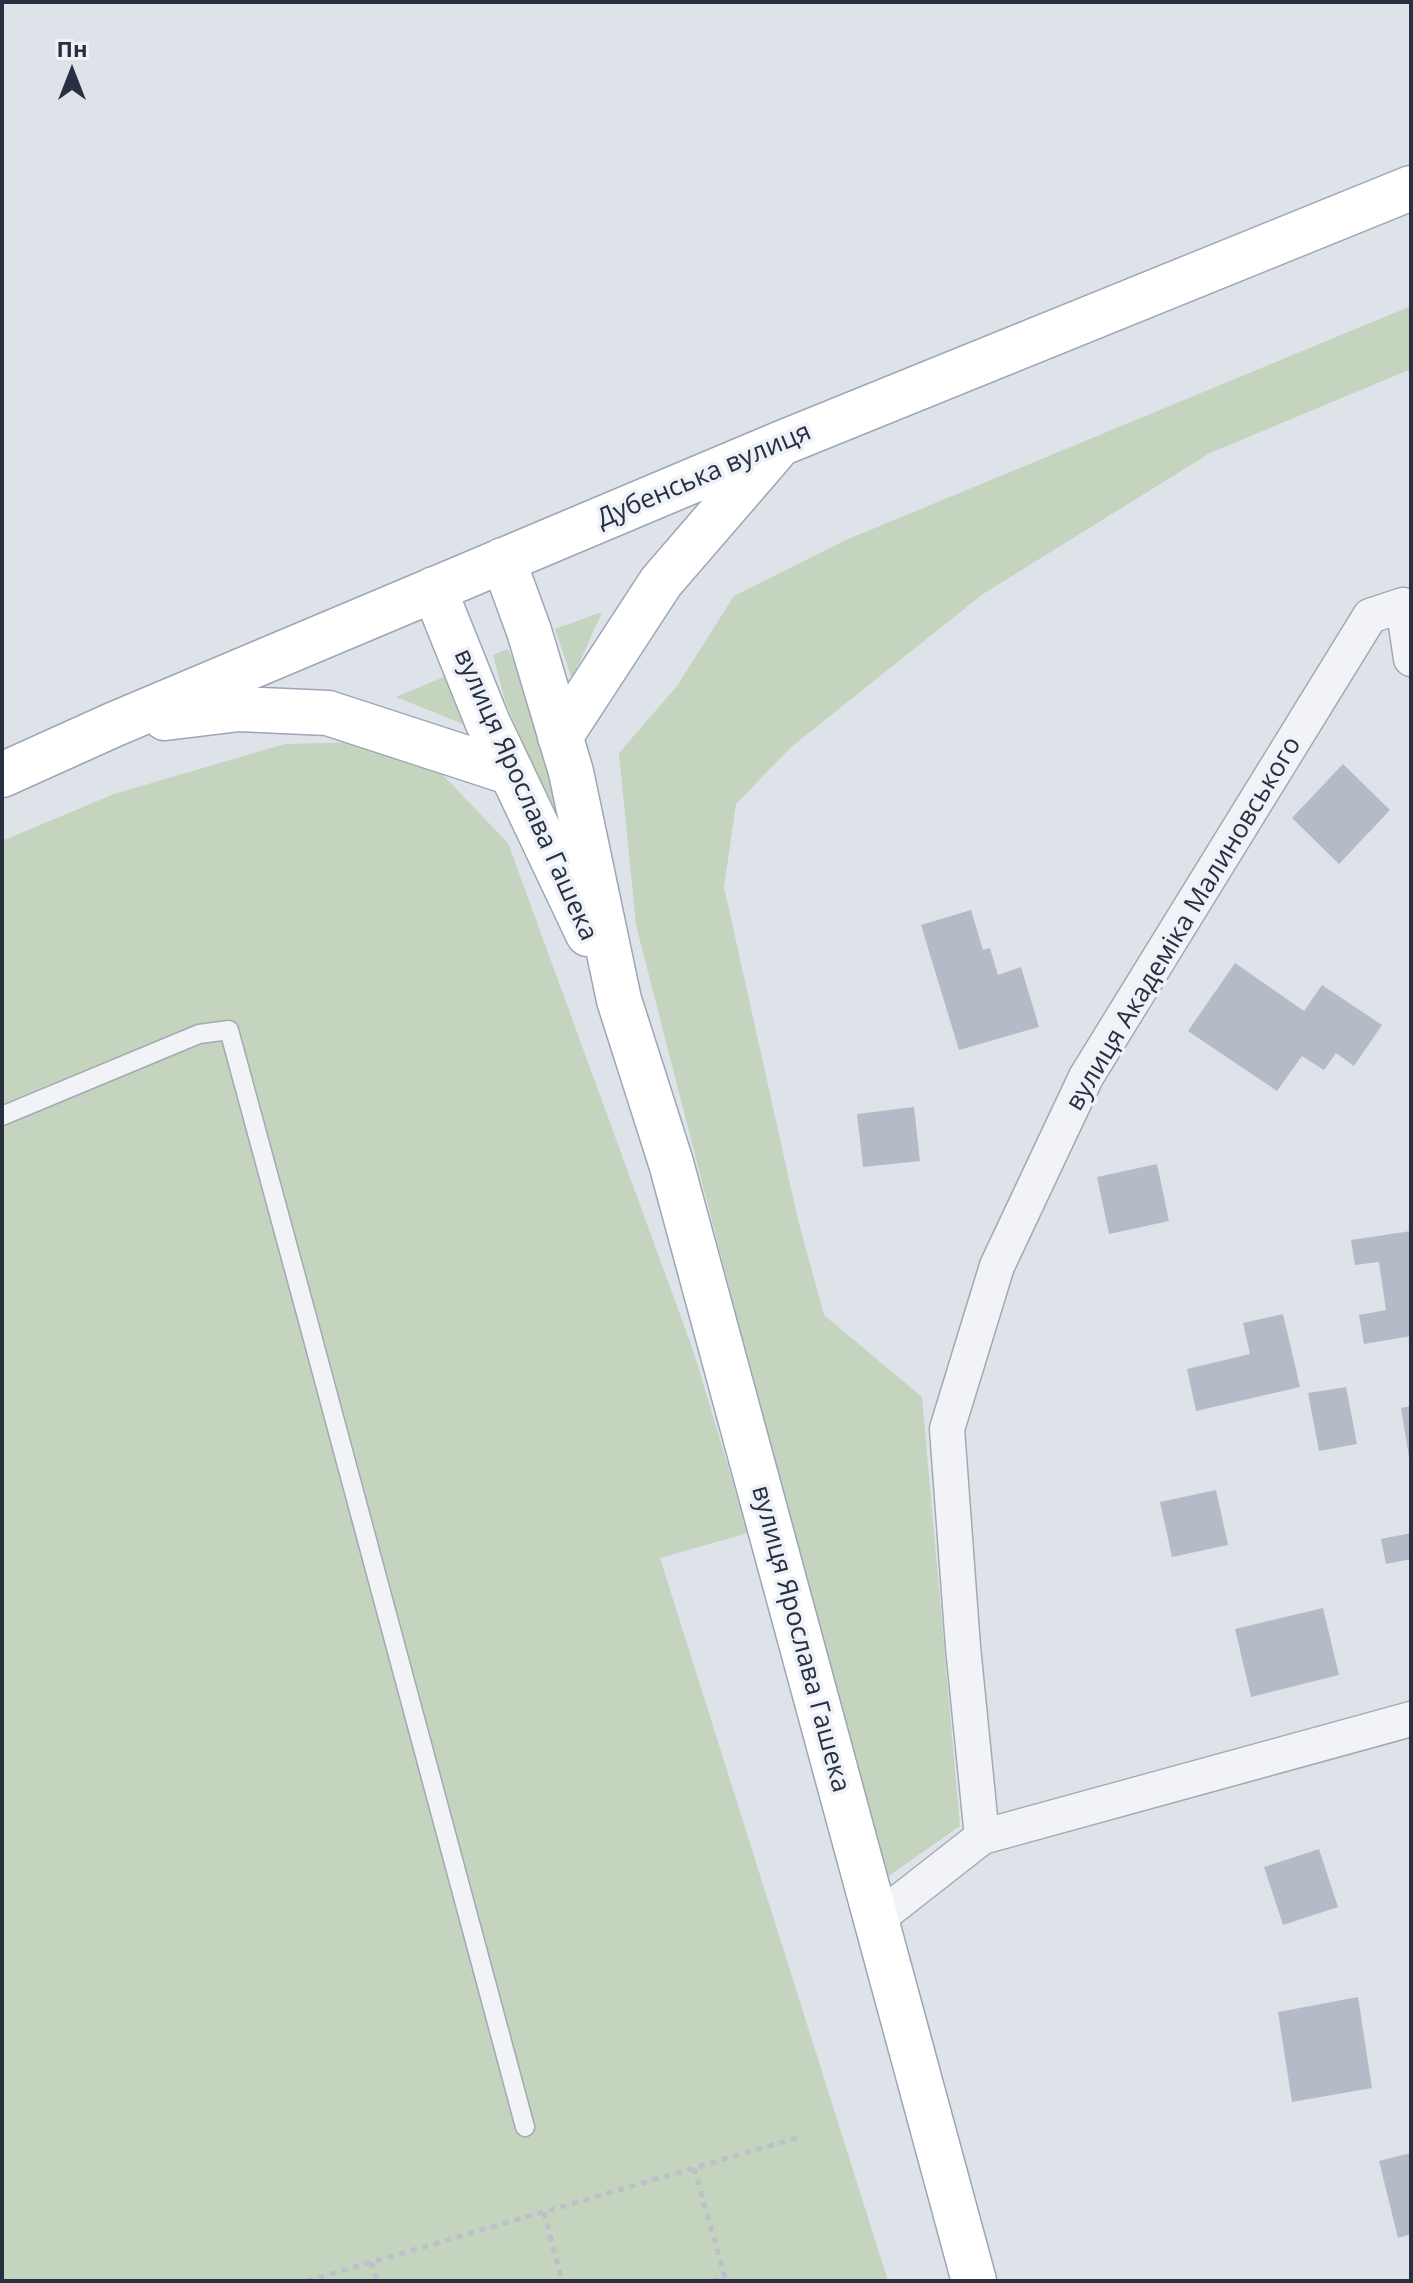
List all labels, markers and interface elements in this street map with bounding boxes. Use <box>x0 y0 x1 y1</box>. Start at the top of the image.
north arrow <box>32 32 112 112</box>
text: Пн <box>57 33 87 63</box>
street label: Дубенська вулиця <box>592 417 816 535</box>
street label: вулиця Ярослава Гашека <box>446 644 604 946</box>
street label: вулиця Академіка Малиновського <box>1060 731 1308 1117</box>
street label: вулиця Ярослава Гашека <box>744 1482 856 1796</box>

